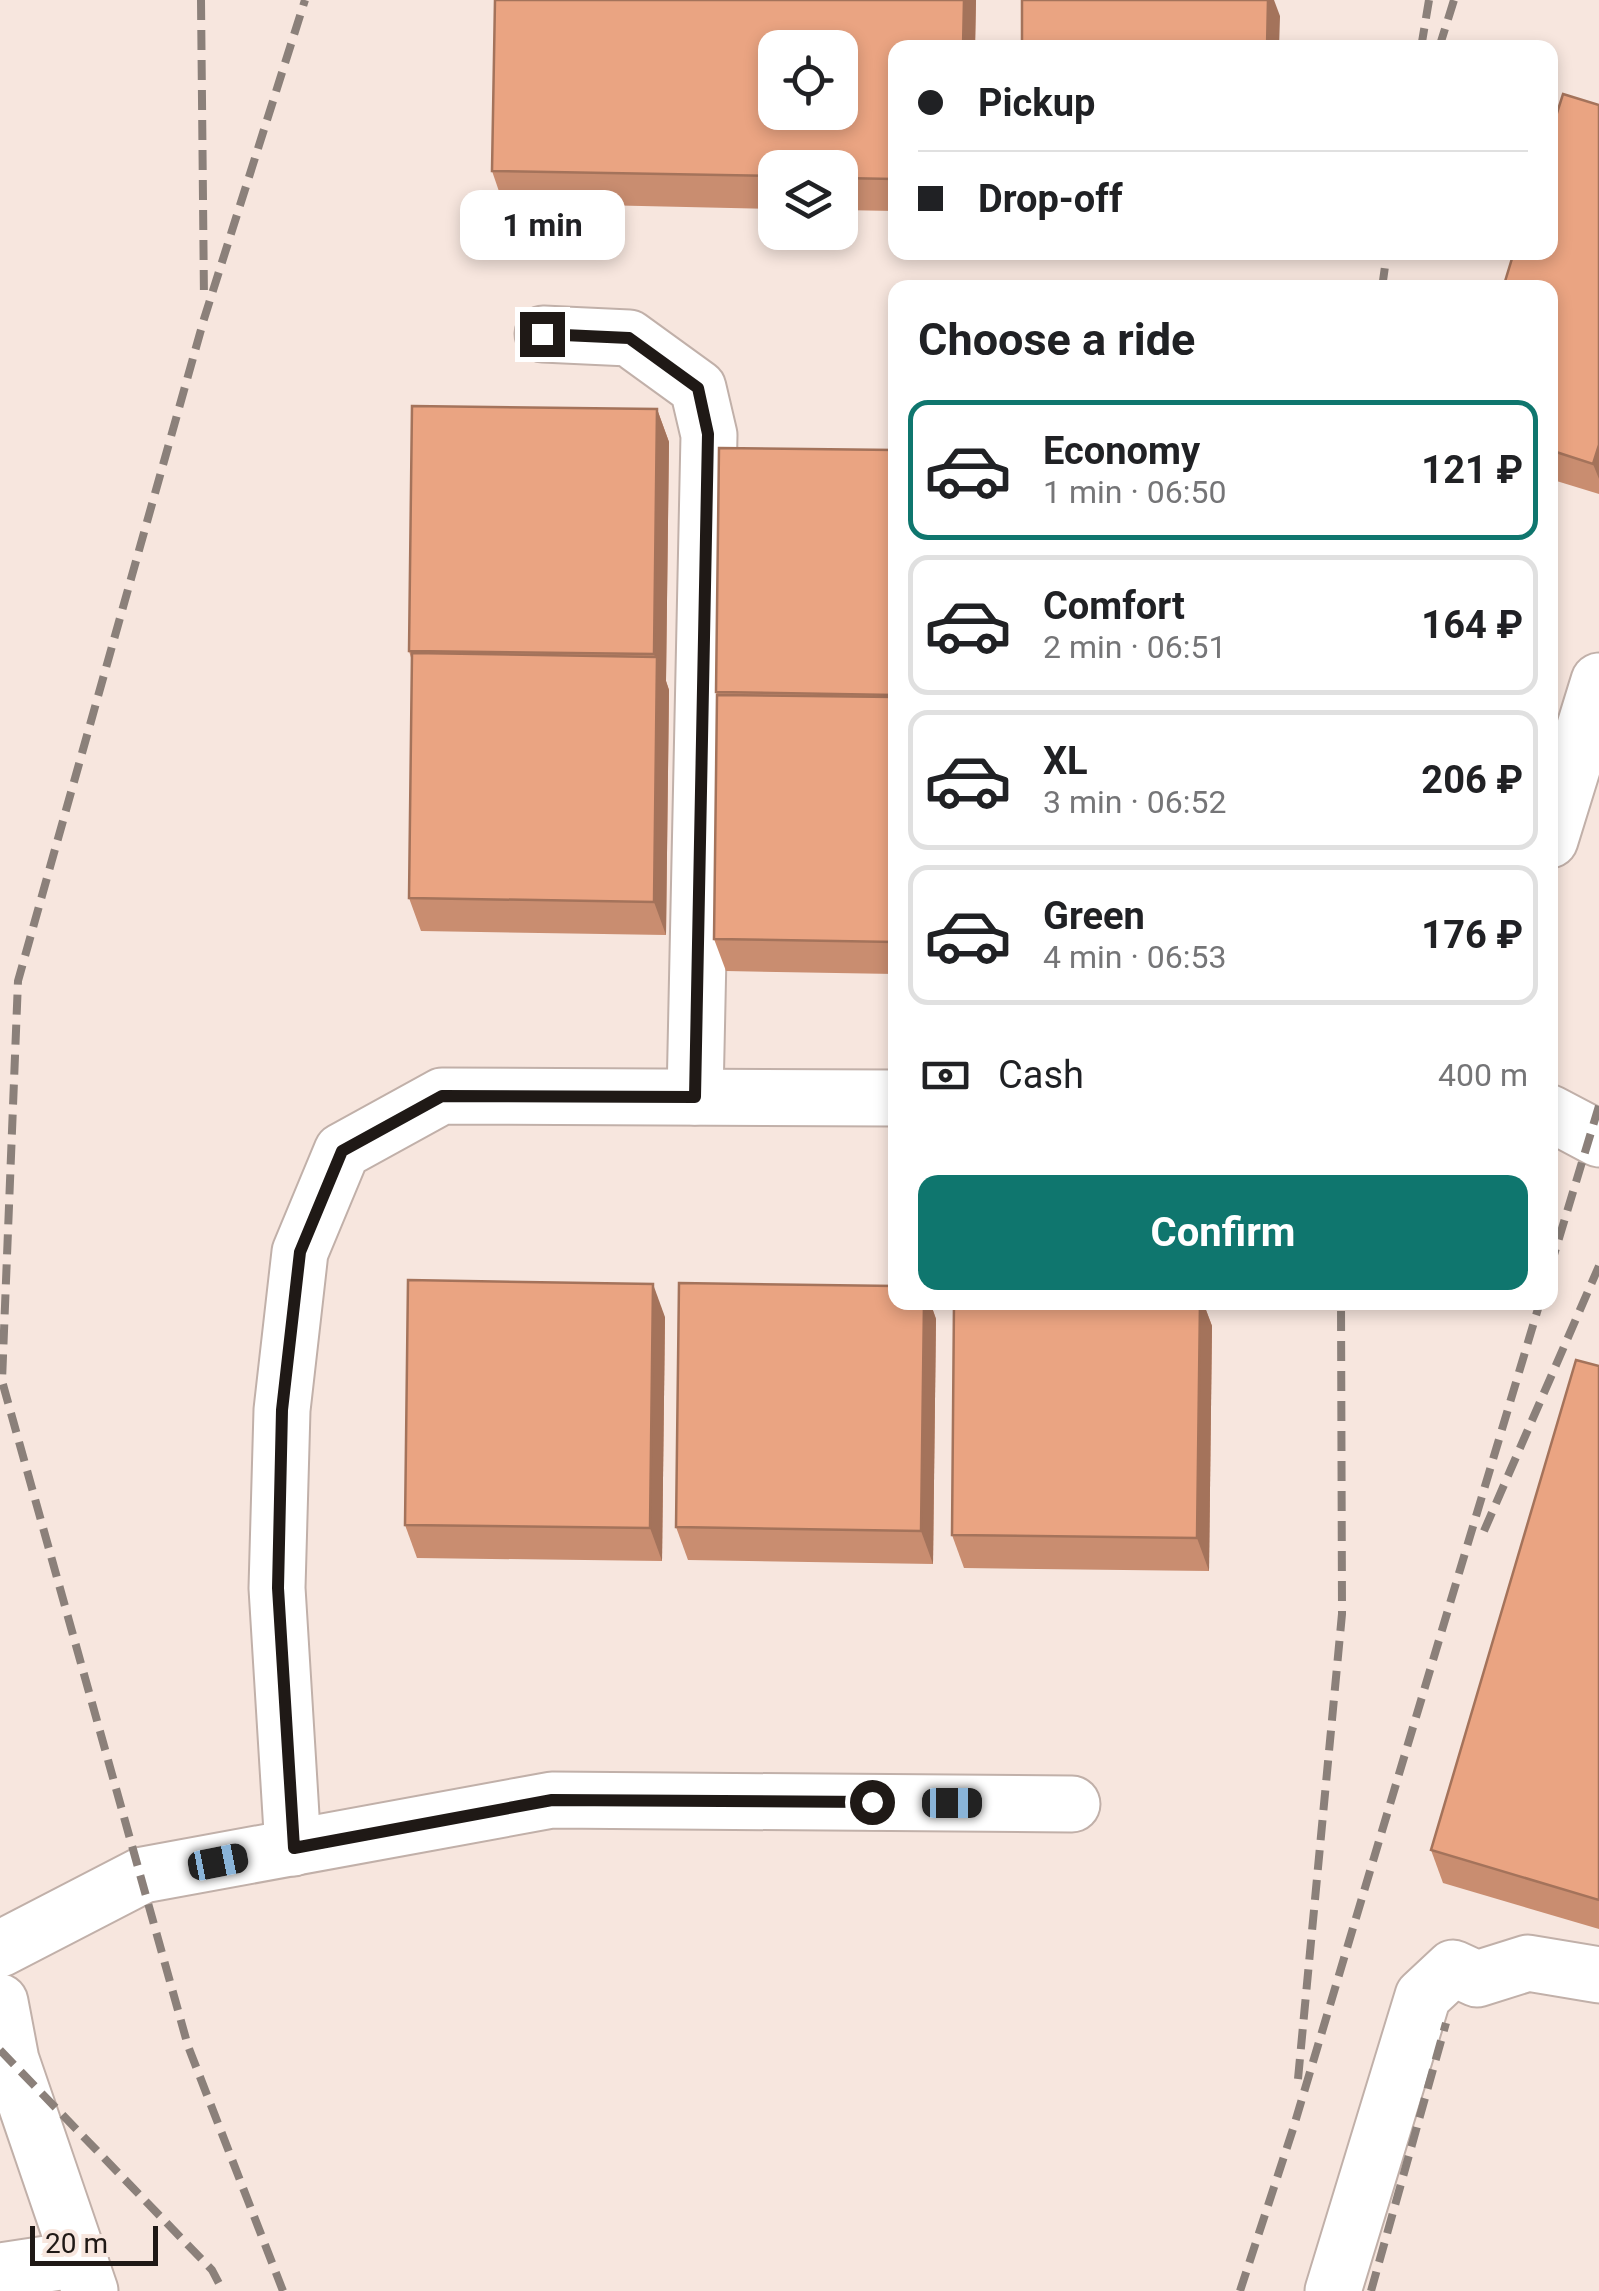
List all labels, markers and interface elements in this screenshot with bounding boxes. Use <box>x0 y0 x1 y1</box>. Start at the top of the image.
map controls <box>758 30 858 250</box>
button: locate <box>758 30 858 130</box>
text: Pickup <box>978 81 1095 125</box>
button: layers <box>758 150 858 250</box>
text: Drop-off <box>978 177 1123 221</box>
callout: 1 min <box>460 189 624 259</box>
text: 1 min <box>502 206 583 244</box>
route end <box>520 312 565 357</box>
text: Choose a ride <box>918 313 1195 366</box>
icon: car <box>923 425 1013 515</box>
text: Economy <box>1043 429 1200 473</box>
text: 121 ₽ <box>1421 448 1523 492</box>
text: 1 min · 06:50 <box>1043 473 1226 511</box>
icon: car <box>923 580 1013 670</box>
text: Comfort <box>1043 584 1185 628</box>
text: 164 ₽ <box>1421 603 1523 647</box>
text: 2 min · 06:51 <box>1043 628 1226 666</box>
icon: car <box>923 735 1013 825</box>
text: XL <box>1043 739 1088 783</box>
text: 206 ₽ <box>1421 758 1523 802</box>
text: 3 min · 06:52 <box>1043 783 1226 821</box>
icon: car <box>923 890 1013 980</box>
text: Green <box>1043 894 1145 938</box>
text: 176 ₽ <box>1421 913 1523 957</box>
text: 4 min · 06:53 <box>1043 938 1226 976</box>
icon: cash <box>918 1048 973 1103</box>
text: Cash <box>998 1053 1084 1097</box>
text: 400 m <box>1438 1056 1528 1094</box>
button: Confirm <box>918 1175 1528 1290</box>
route start <box>850 1780 895 1825</box>
car <box>922 1788 982 1818</box>
car <box>186 1842 250 1882</box>
scale bar <box>30 2221 158 2266</box>
text: 20 m <box>45 2227 108 2260</box>

